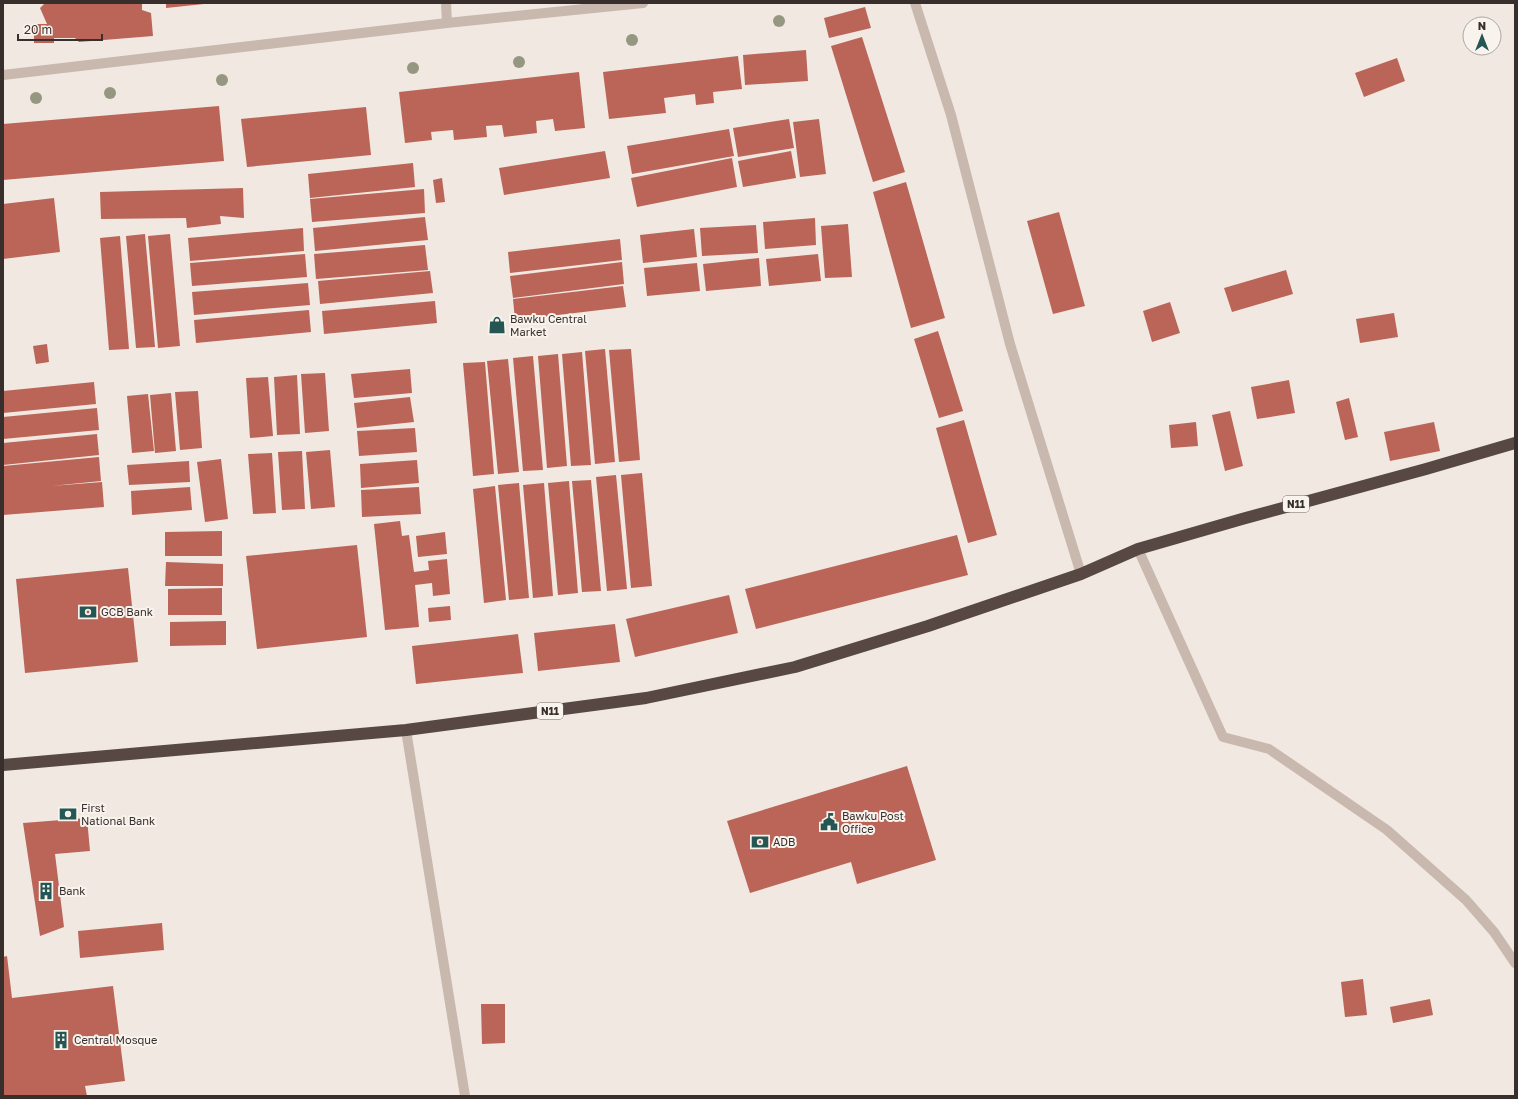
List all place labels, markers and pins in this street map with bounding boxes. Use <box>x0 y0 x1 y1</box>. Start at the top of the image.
place label: Bawku Central Market <box>510 312 587 338</box>
shop icon: Bawku Central Market <box>487 315 507 335</box>
bank icon: GCB Bank <box>78 602 98 622</box>
place label: GCB Bank <box>101 605 153 618</box>
place label: First National Bank <box>81 801 155 827</box>
bank icon: First National Bank <box>58 804 78 824</box>
place label: Bawku Post Office <box>842 809 904 835</box>
public building icon: Bawku Post Office <box>819 812 839 832</box>
bank icon: ADB <box>750 832 770 852</box>
place label: ADB <box>773 835 795 848</box>
building icon: Bank <box>36 881 56 901</box>
place label: Bank <box>59 884 86 897</box>
building icon: Central Mosque <box>51 1030 71 1050</box>
place label: Central Mosque <box>74 1033 157 1046</box>

